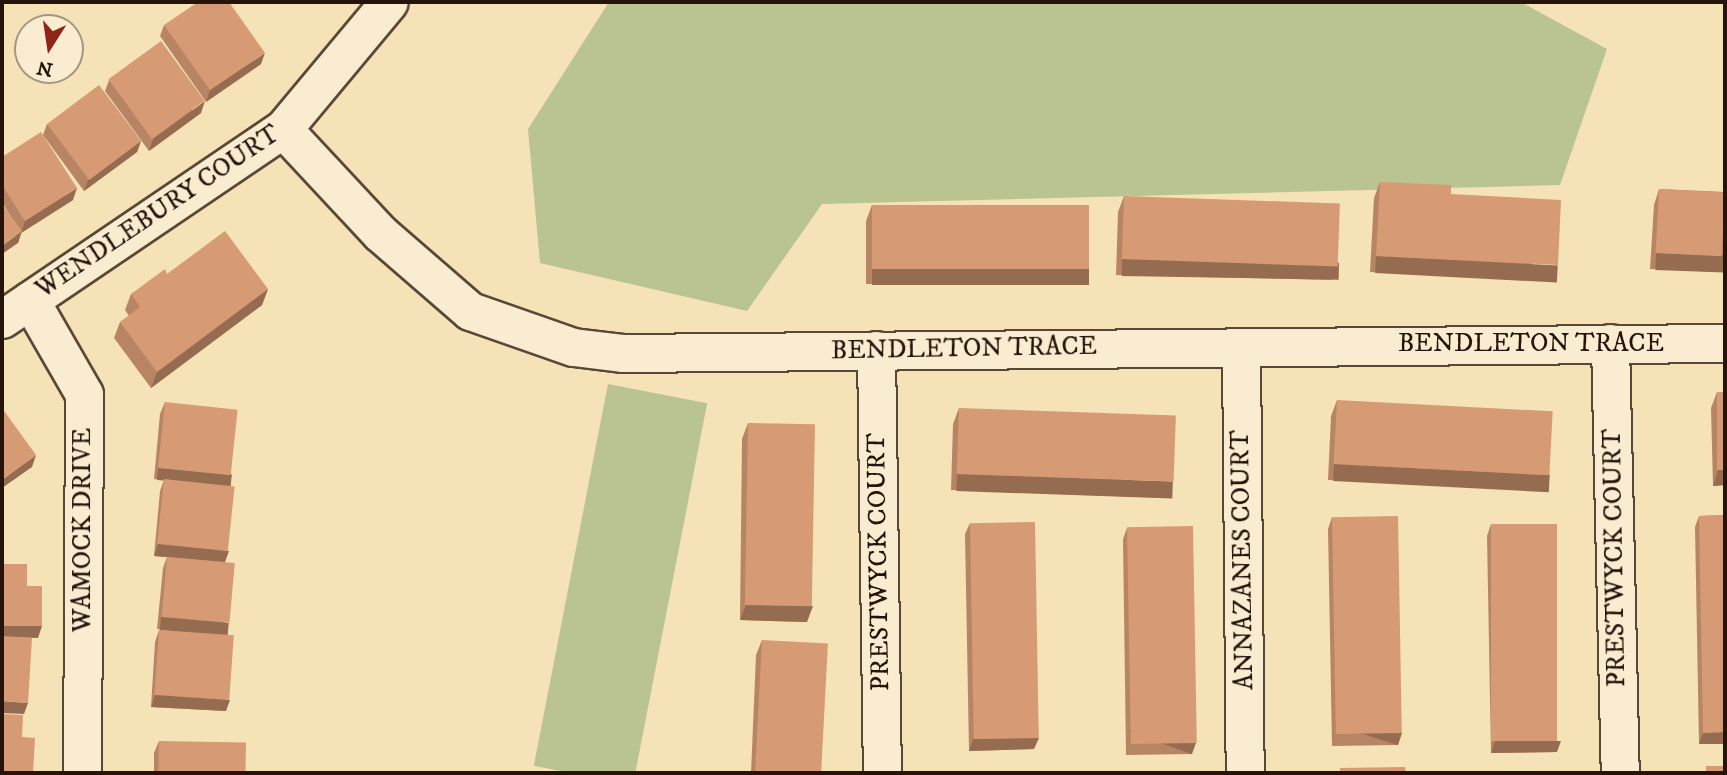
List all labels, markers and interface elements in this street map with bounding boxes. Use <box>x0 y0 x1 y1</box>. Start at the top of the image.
north arrow <box>14 14 84 84</box>
text: N <box>35 55 55 81</box>
street label: WENDLEBURY COURT <box>30 119 286 305</box>
street label: BENDLETON TRACE <box>1398 328 1664 360</box>
street label: BENDLETON TRACE <box>831 331 1097 367</box>
street label: WAMOCK DRIVE <box>67 428 99 632</box>
street label: PRESTWYCK COURT <box>1597 429 1633 687</box>
street label: ANNAZANES COURT <box>1225 430 1261 690</box>
street label: PRESTWYCK COURT <box>861 433 897 691</box>

